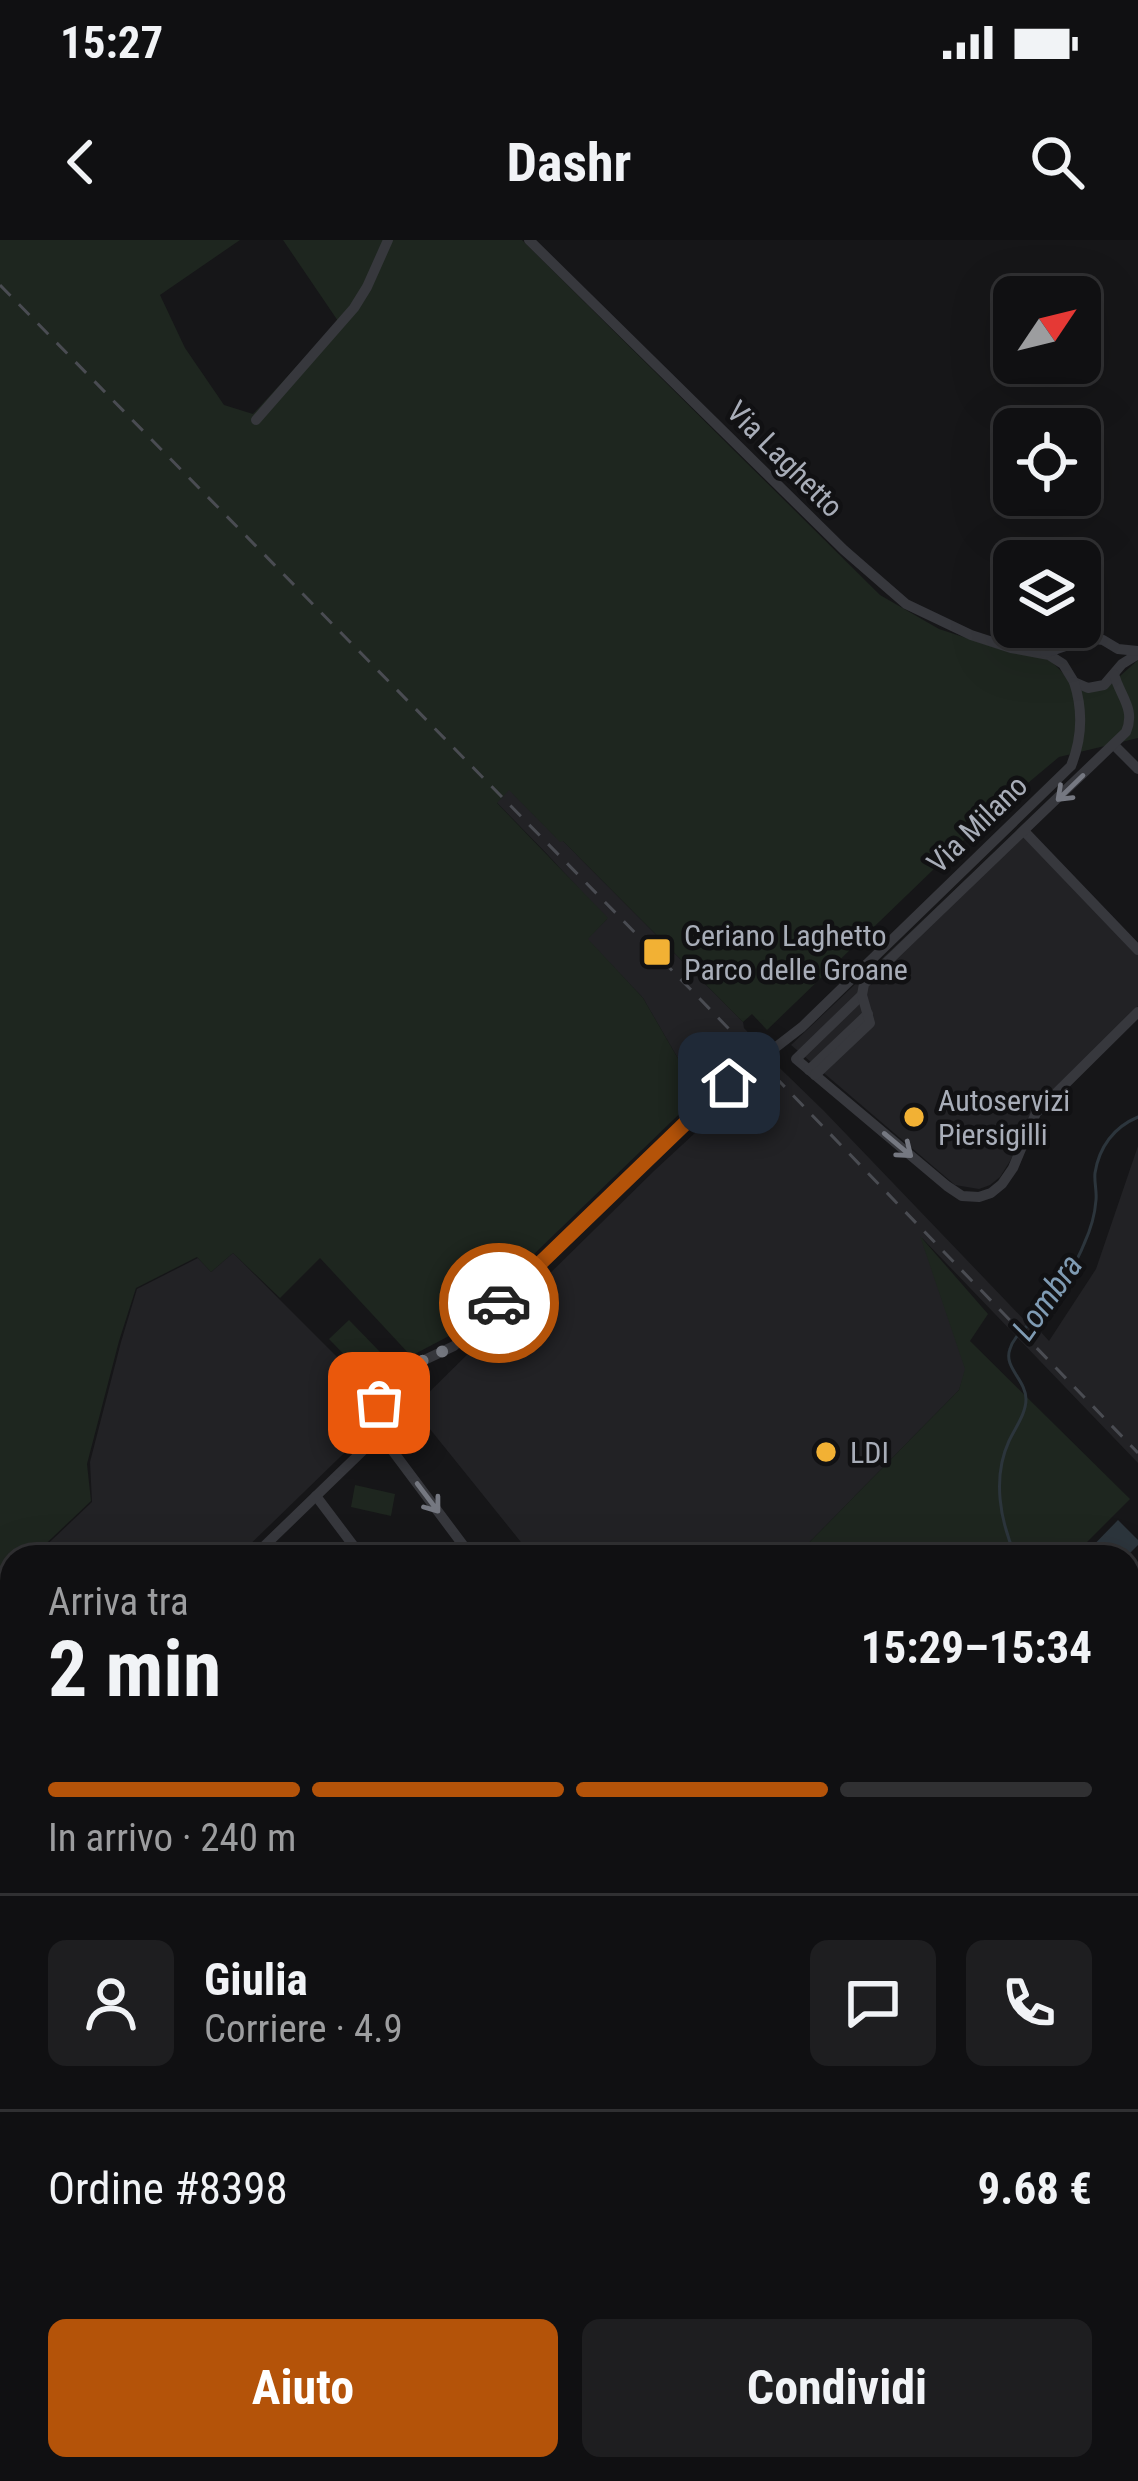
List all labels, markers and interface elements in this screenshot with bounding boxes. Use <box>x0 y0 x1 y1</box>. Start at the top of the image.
text: 15:27 <box>60 16 163 69</box>
icon: back <box>48 129 114 195</box>
icon: search <box>1024 129 1090 195</box>
text: Dashr <box>507 131 631 194</box>
north arrow <box>993 276 1101 384</box>
map controls <box>993 276 1101 648</box>
street label: Via Laghetto <box>720 394 850 524</box>
button: locate <box>993 408 1101 516</box>
button: layers <box>993 540 1101 648</box>
street label: Via Milano <box>920 768 1034 880</box>
one-way arrow <box>1055 773 1085 801</box>
place label: Ceriano Laghetto Parco delle Groane <box>684 918 908 987</box>
marker: Ceriano Laghetto Parco delle Groane <box>641 936 673 968</box>
pin <box>678 1032 780 1134</box>
icon: home <box>696 1050 762 1116</box>
place label: Autoservizi Piersigilli <box>938 1083 1070 1152</box>
marker: Autoservizi Piersigilli <box>901 1104 927 1130</box>
one-way arrow <box>882 1131 913 1159</box>
courier <box>439 1243 559 1363</box>
water label: Lombra <box>1004 1247 1090 1347</box>
icon: car <box>466 1270 532 1336</box>
pin <box>328 1352 430 1454</box>
icon: bag <box>346 1370 412 1436</box>
place label: LDI <box>850 1435 889 1470</box>
marker: LDI <box>813 1439 839 1465</box>
one-way arrow <box>414 1481 440 1514</box>
text: Arriva tra <box>48 1579 189 1625</box>
text: 15:29–15:34 <box>861 1621 1092 1674</box>
text: 2 min <box>48 1624 221 1715</box>
text: In arrivo · 240 m <box>48 1815 296 1861</box>
button: person <box>48 1940 174 2066</box>
button: chat <box>810 1940 936 2066</box>
button: phone <box>966 1940 1092 2066</box>
text: Giulia <box>204 1953 308 2006</box>
text: Corriere · 4.9 <box>204 2006 403 2052</box>
text: Ordine #8398 <box>48 2162 288 2215</box>
text: 9.68 € <box>978 2162 1092 2215</box>
button: Aiuto <box>48 2319 558 2457</box>
button: Condividi <box>582 2319 1092 2457</box>

